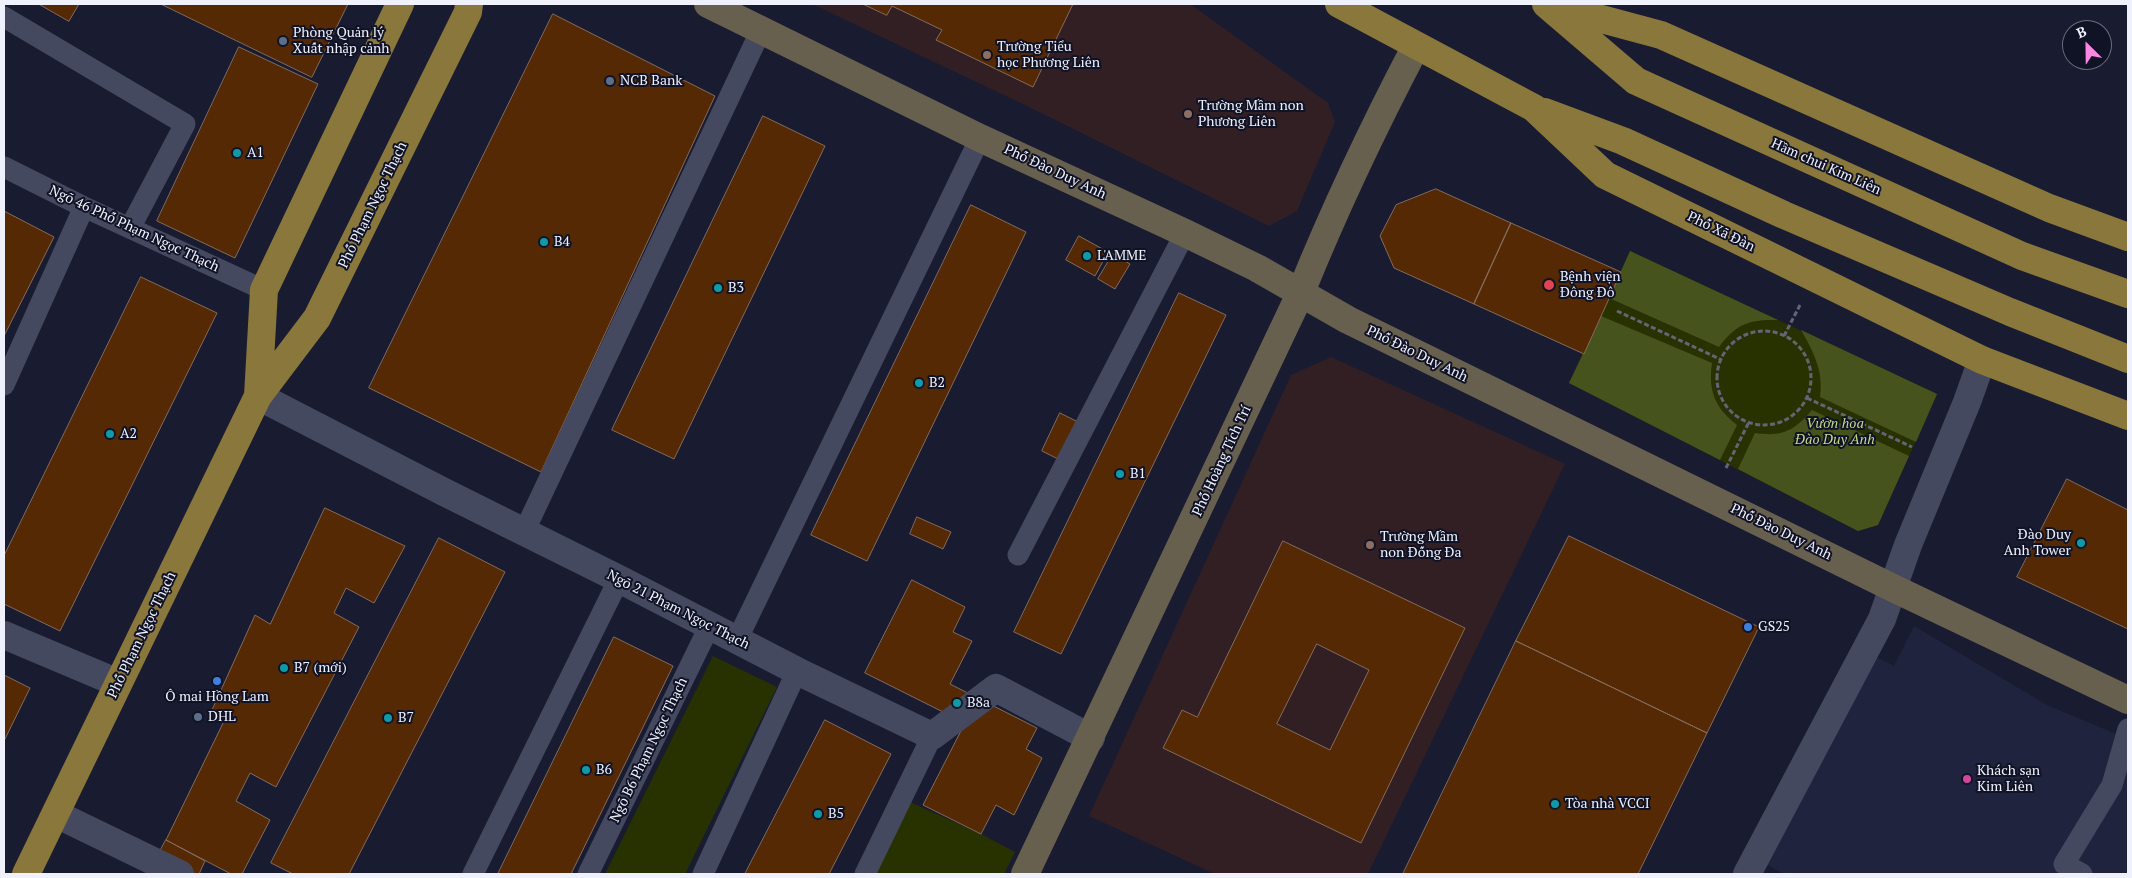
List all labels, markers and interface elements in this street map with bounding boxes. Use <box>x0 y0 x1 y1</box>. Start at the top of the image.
north arrow <box>2062 20 2112 70</box>
text: B <box>2073 21 2089 42</box>
place label: Phòng Quản lý Xuất nhập cảnh <box>293 25 389 58</box>
marker: Phòng Quản lý Xuất nhập cảnh <box>277 35 289 47</box>
place label: Trường Tiểu học Phương Liên <box>997 39 1100 72</box>
marker: Trường Tiểu học Phương Liên <box>981 49 993 61</box>
place label: NCB Bank <box>620 73 682 89</box>
marker: NCB Bank <box>604 75 616 87</box>
place label: Trường Mầm non Phương Liên <box>1198 98 1304 130</box>
marker: Trường Mầm non Phương Liên <box>1182 108 1194 120</box>
street label: Hầm chui Kim Liên <box>1769 135 1883 199</box>
street label: Phố Phạm Ngọc Thạch <box>335 139 411 271</box>
street label: Phố Đào Duy Anh <box>1001 141 1109 203</box>
place label: A1 <box>247 145 264 161</box>
marker: A1 <box>231 147 243 159</box>
street label: Ngõ 46 Phố Phạm Ngọc Thạch <box>46 182 222 276</box>
street label: Phố Xã Đàn <box>1685 208 1757 256</box>
place label: B4 <box>554 234 570 250</box>
marker: B4 <box>538 236 550 248</box>
place label: L'AMME <box>1097 248 1146 264</box>
marker: L'AMME <box>1081 250 1093 262</box>
place label: Bệnh viện Đông Đô <box>1560 269 1621 302</box>
marker: Bệnh viện Đông Đô <box>1542 278 1556 292</box>
place label: B3 <box>728 280 744 296</box>
marker: B3 <box>712 282 724 294</box>
street label: Phố Đào Duy Anh <box>1364 322 1470 386</box>
place label: B2 <box>929 375 945 391</box>
marker: B2 <box>913 377 925 389</box>
street label: Phố Hoàng Tích Trí <box>1189 403 1255 519</box>
park label: Vườn hoa Đào Duy Anh <box>1795 416 1875 448</box>
place label: A2 <box>120 426 137 442</box>
marker: A2 <box>104 428 116 440</box>
place label: B1 <box>1130 466 1146 482</box>
marker: B1 <box>1114 468 1126 480</box>
street label: Phố Đào Duy Anh <box>1728 500 1834 564</box>
place label: Đào Duy Anh Tower <box>2004 527 2071 560</box>
place label: Trường Mầm non Đống Đa <box>1380 529 1462 562</box>
marker: Đào Duy Anh Tower <box>2075 537 2087 549</box>
marker: Trường Mầm non Đống Đa <box>1364 539 1376 551</box>
street label: Ngõ 21 Phạm Ngọc Thạch <box>604 567 752 653</box>
street label: Phố Phạm Ngọc Thạch <box>104 569 180 701</box>
place label: GS25 <box>1758 619 1790 635</box>
marker: GS25 <box>1742 621 1754 633</box>
place label: B7 (mới) <box>294 660 347 676</box>
marker: B7 (mới) <box>278 662 290 674</box>
marker: Ô mai Hồng Lam <box>211 675 223 687</box>
street label: Ngõ B6 Phạm Ngọc Thạch <box>607 675 691 825</box>
place label: Ô mai Hồng Lam <box>165 689 269 705</box>
place label: B8a <box>967 695 990 711</box>
marker: B8a <box>951 697 963 709</box>
place label: DHL <box>208 709 236 725</box>
place label: B7 <box>398 710 414 726</box>
marker: DHL <box>192 711 204 723</box>
marker: B7 <box>382 712 394 724</box>
place label: B6 <box>596 762 612 778</box>
place label: Khách sạn Kim Liên <box>1977 763 2040 796</box>
marker: B6 <box>580 764 592 776</box>
marker: Khách sạn Kim Liên <box>1961 773 1973 785</box>
place label: Tòa nhà VCCI <box>1565 796 1650 812</box>
marker: Tòa nhà VCCI <box>1549 798 1561 810</box>
place label: B5 <box>828 806 844 822</box>
marker: B5 <box>812 808 824 820</box>

